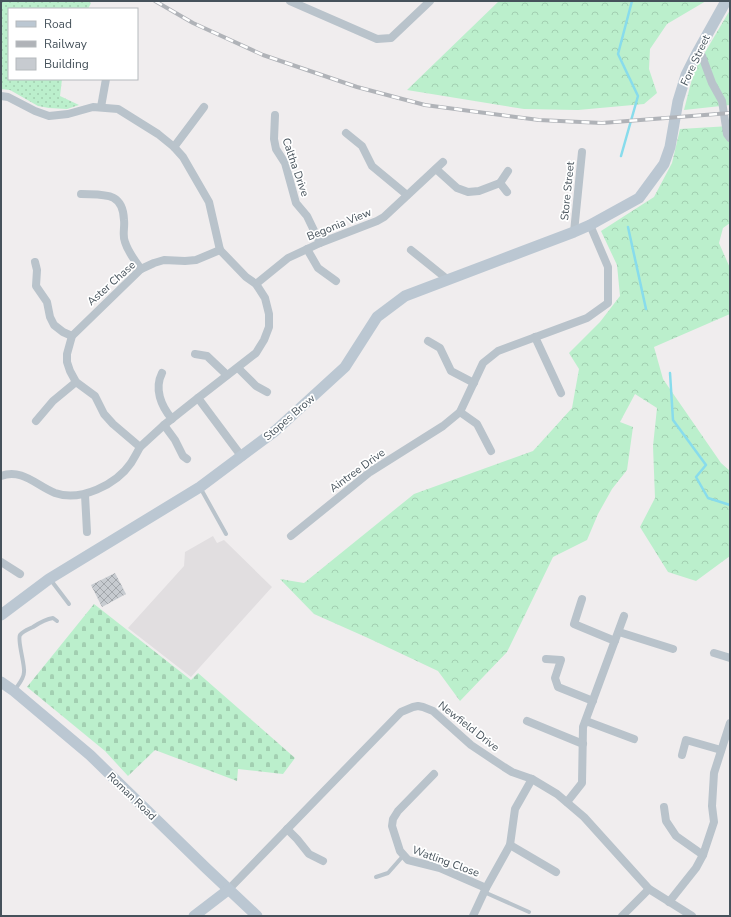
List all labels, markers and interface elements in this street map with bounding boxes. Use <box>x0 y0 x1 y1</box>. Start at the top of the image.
legend <box>8 8 138 80</box>
text: Road <box>44 16 72 32</box>
street label: Fore Street <box>677 32 714 88</box>
text: Railway <box>44 36 88 52</box>
text: Building <box>44 56 89 72</box>
street label: Caltha Drive <box>278 136 313 199</box>
street label: Store Street <box>557 161 578 221</box>
street label: Begonia View <box>305 205 374 244</box>
street label: Aster Chase <box>84 258 139 309</box>
street label: Stopes Brow <box>260 391 318 444</box>
street label: Aintree Drive <box>327 445 388 496</box>
street label: Newfield Drive <box>435 698 502 755</box>
street label: Roman Road <box>104 769 160 824</box>
street label: Watling Close <box>410 842 482 881</box>

